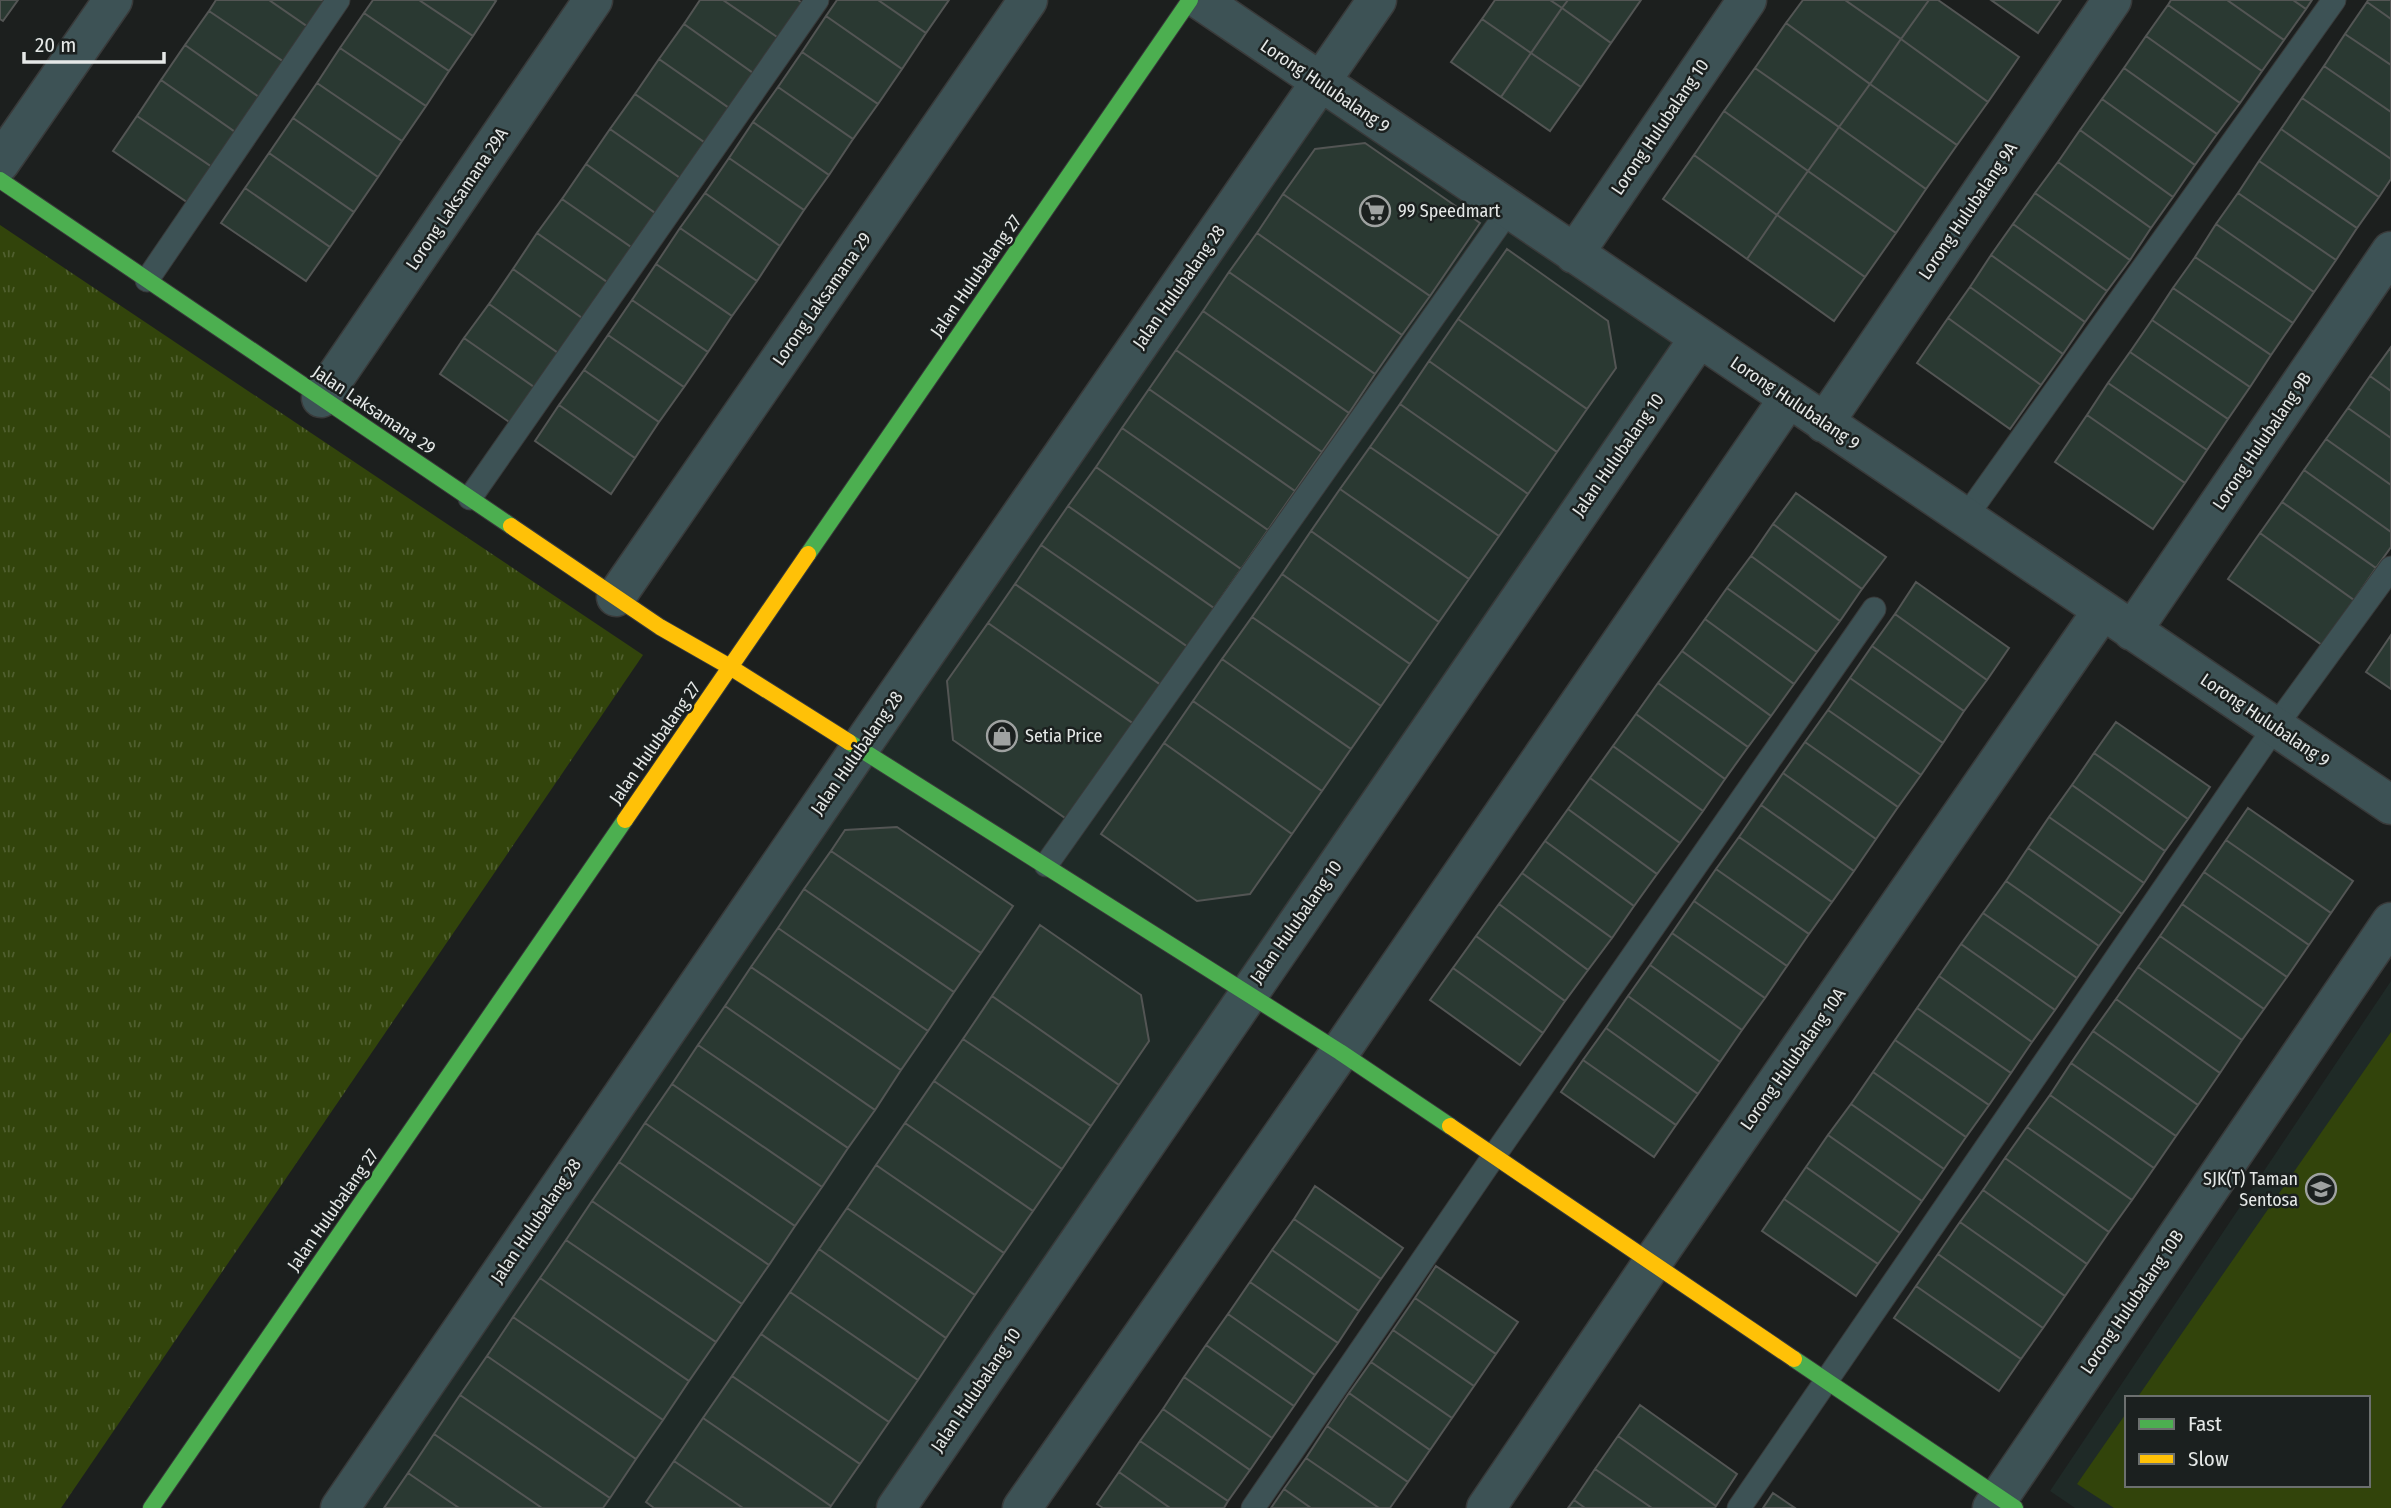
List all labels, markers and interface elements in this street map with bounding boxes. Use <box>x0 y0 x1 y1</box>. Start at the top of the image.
scale bar <box>24 21 164 65</box>
text: 20 m <box>35 32 76 58</box>
street label: Lorong Hulubalang 9 <box>1256 35 1394 137</box>
street label: Lorong Hulubalang 10 <box>1606 55 1714 199</box>
street label: Lorong Laksamana 29A <box>401 123 513 274</box>
street label: Lorong Hulubalang 9A <box>1914 138 2022 284</box>
supermarket icon: 99 Speedmart <box>1358 194 1392 228</box>
place label: 99 Speedmart <box>1398 200 1501 222</box>
street label: Jalan Hulubalang 27 <box>926 211 1026 341</box>
street label: Jalan Hulubalang 28 <box>1128 221 1230 353</box>
street label: Lorong Laksamana 29 <box>768 228 876 370</box>
street label: Lorong Hulubalang 9 <box>1726 352 1864 454</box>
street label: Jalan Laksamana 29 <box>308 361 440 459</box>
street label: Lorong Hulubalang 9B <box>2208 368 2316 514</box>
street label: Jalan Hulubalang 10 <box>1567 389 1669 521</box>
street label: Lorong Hulubalang 9 <box>2196 669 2334 771</box>
street label: Jalan Hulubalang 27 <box>605 678 705 808</box>
street label: Jalan Hulubalang 28 <box>806 687 908 819</box>
shop icon: Setia Price <box>985 719 1019 753</box>
place label: Setia Price <box>1025 725 1103 747</box>
street label: Jalan Hulubalang 10 <box>1245 856 1347 988</box>
street label: Lorong Hulubalang 10A <box>1736 983 1851 1134</box>
street label: Jalan Hulubalang 27 <box>283 1145 383 1275</box>
street label: Jalan Hulubalang 28 <box>486 1154 586 1288</box>
place label: SJK(T) Taman Sentosa <box>2203 1168 2298 1211</box>
school or university icon: SJK(T) Taman Sentosa <box>2304 1172 2338 1206</box>
street label: Lorong Hulubalang 10B <box>2076 1226 2188 1378</box>
street label: Jalan Hulubalang 10 <box>926 1324 1026 1456</box>
legend <box>2125 1396 2370 1487</box>
text: Fast <box>2188 1411 2222 1437</box>
text: Slow <box>2188 1446 2229 1472</box>

